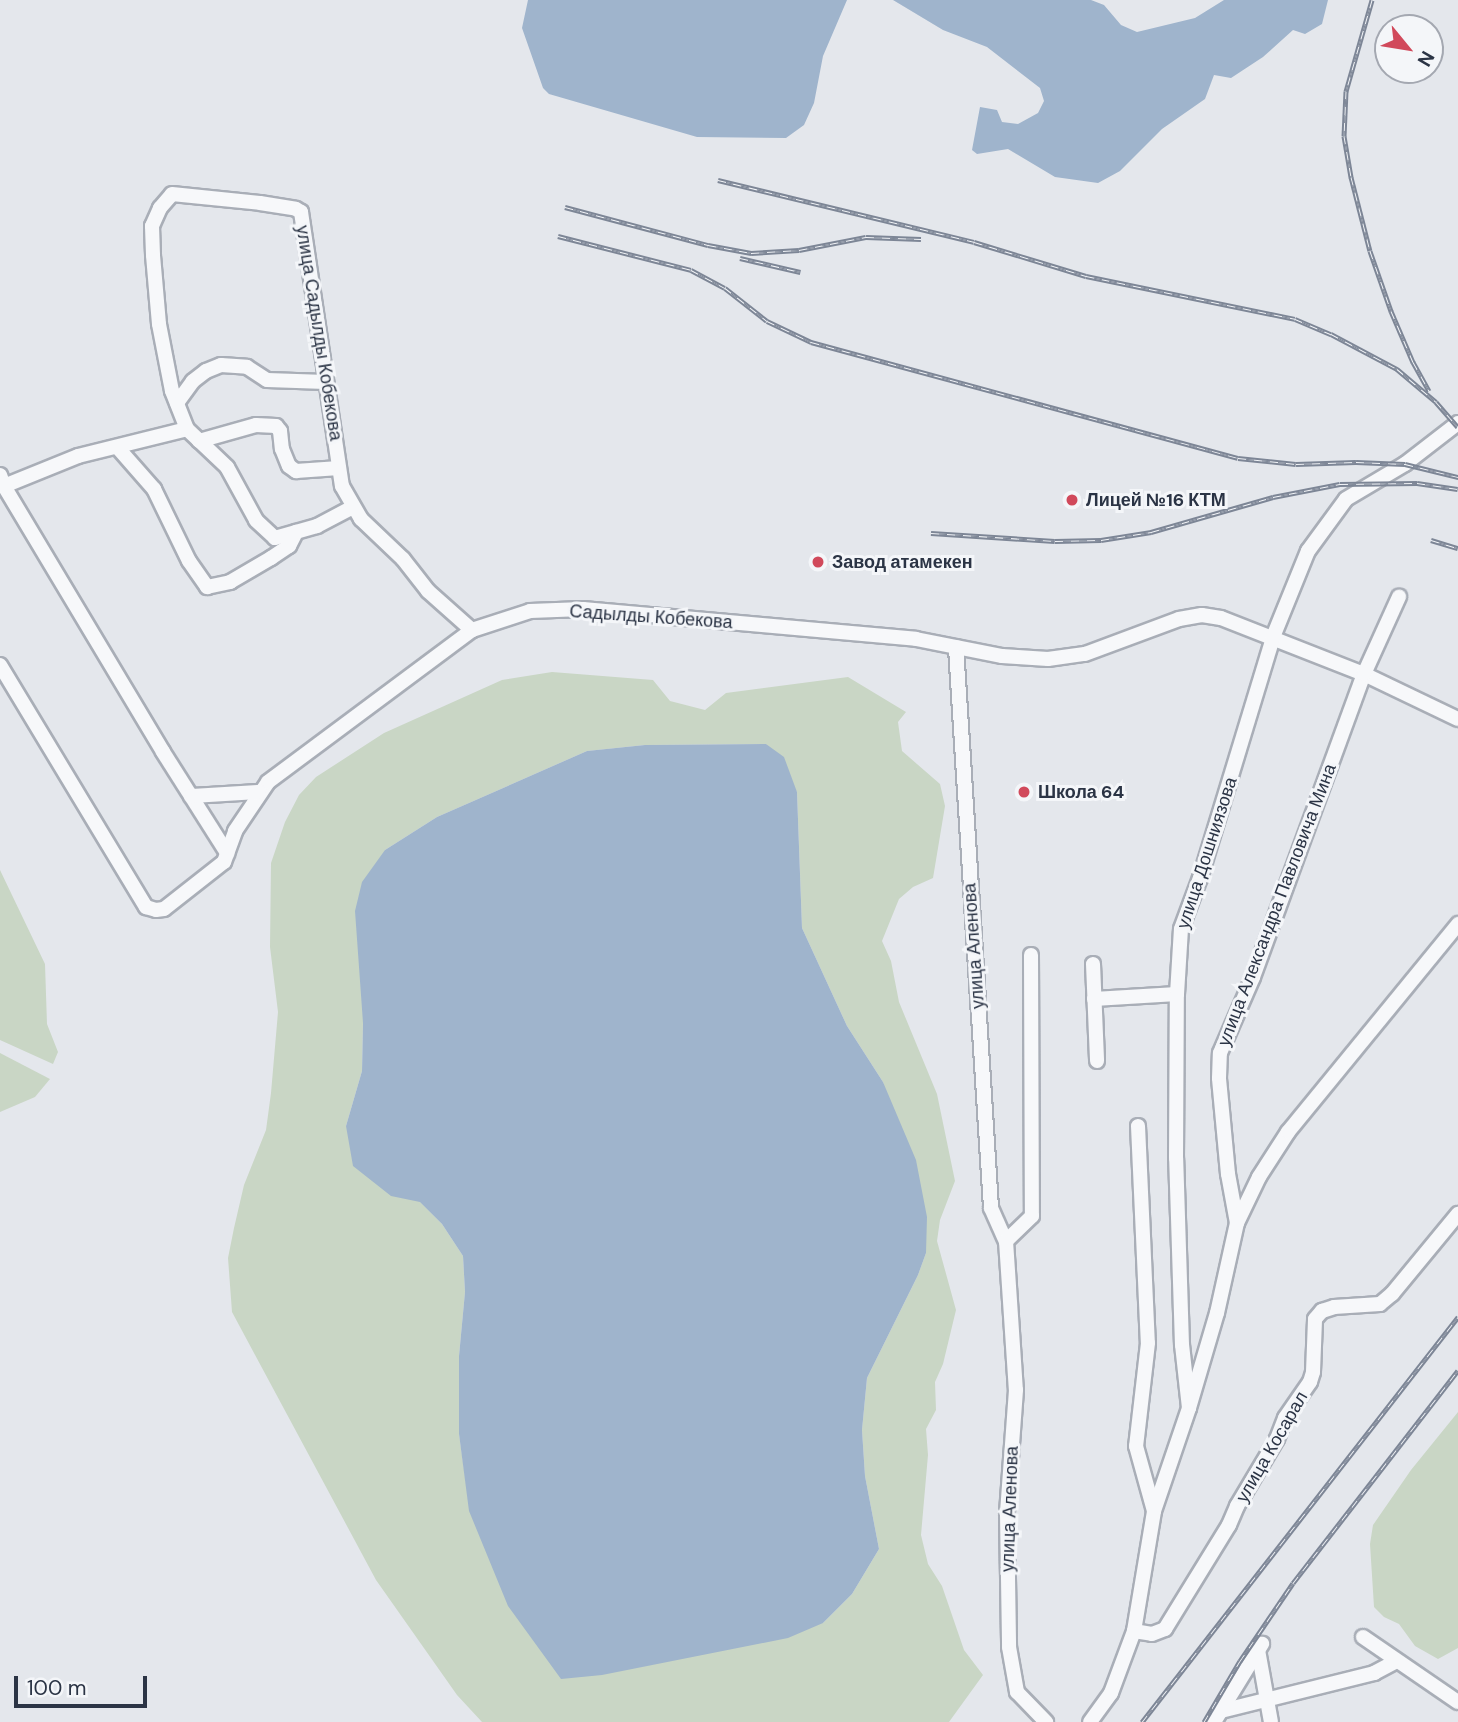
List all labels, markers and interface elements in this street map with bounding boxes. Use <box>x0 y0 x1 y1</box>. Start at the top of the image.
north arrow <box>1374 14 1444 84</box>
text: N <box>1412 46 1440 71</box>
street label: улица Садылды Кобекова <box>291 224 347 442</box>
place label: Лицей №16 КТМ <box>1086 489 1226 511</box>
marker: Лицей №16 КТМ <box>1064 492 1080 508</box>
place label: Завод атамекен <box>832 551 973 573</box>
marker: Завод атамекен <box>810 554 826 570</box>
street label: Садылды Кобекова <box>569 601 733 633</box>
street label: улица Александра Павловича Мина <box>1213 761 1341 1049</box>
street label: улица Дошниязова <box>1172 774 1242 932</box>
place label: Школа 64 <box>1038 781 1124 803</box>
marker: Школа 64 <box>1016 784 1032 800</box>
street label: улица Аленова <box>959 882 989 1010</box>
street label: улица Косарал <box>1232 1388 1312 1506</box>
street label: улица Аленова <box>997 1446 1023 1572</box>
scale bar <box>18 1662 150 1706</box>
text: 100 m <box>27 1674 87 1702</box>

